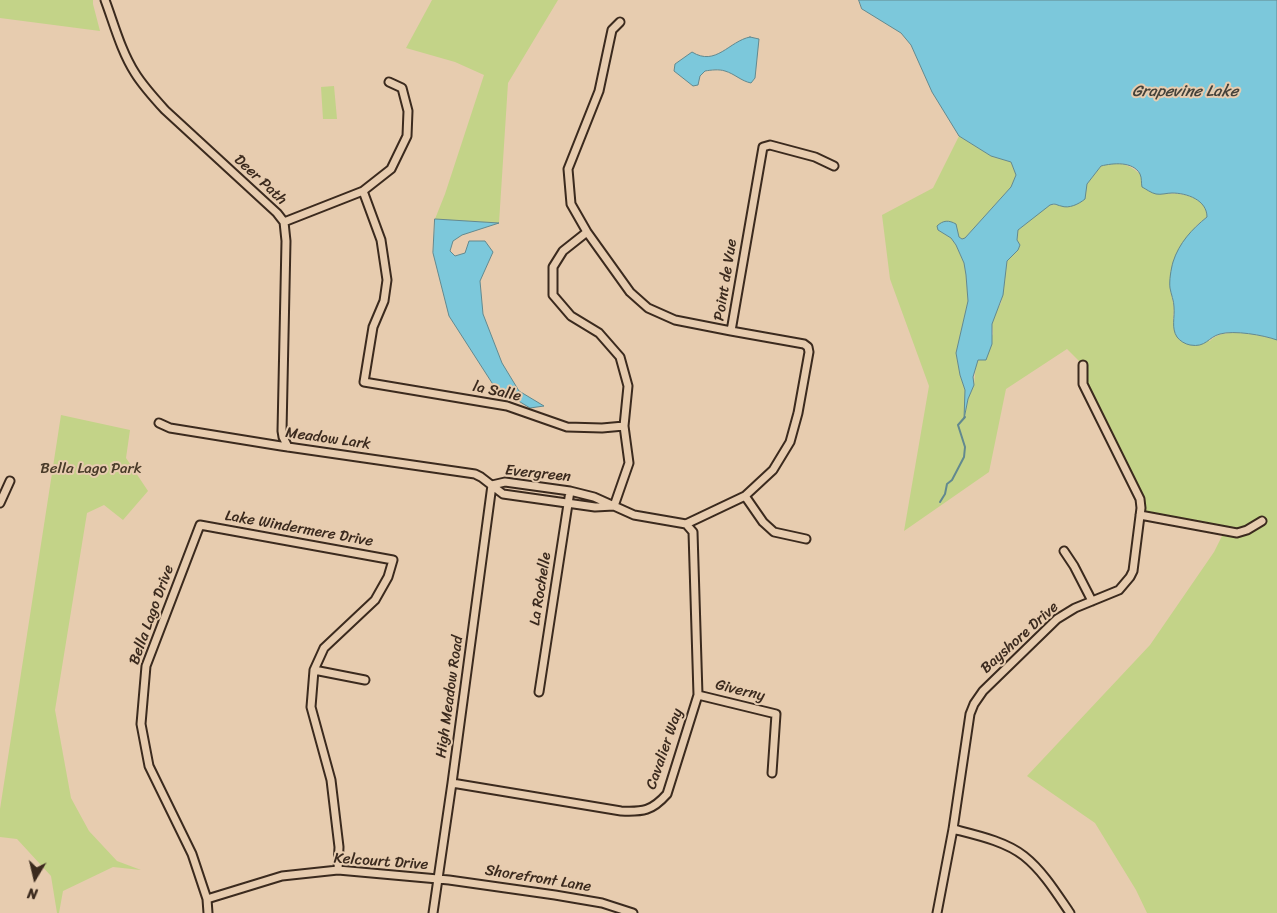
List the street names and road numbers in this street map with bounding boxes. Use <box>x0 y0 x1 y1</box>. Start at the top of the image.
street label: Deer Path <box>230 151 290 209</box>
street label: Point de Vue <box>711 238 741 322</box>
street label: la Salle <box>471 378 523 406</box>
street label: Meadow Lark <box>284 424 372 454</box>
street label: Evergreen <box>504 462 572 486</box>
street label: Lake Windermere Drive <box>224 507 374 551</box>
street label: La Rochelle <box>526 551 556 627</box>
street label: Bella Lago Drive <box>126 563 178 667</box>
street label: Bayshore Drive <box>977 598 1063 678</box>
street label: High Meadow Road <box>433 635 467 759</box>
street label: Giverny <box>713 676 767 706</box>
street label: Cavalier Way <box>643 706 687 792</box>
street label: Kelcourt Drive <box>333 850 429 874</box>
street label: Shorefront Lane <box>484 862 592 896</box>

